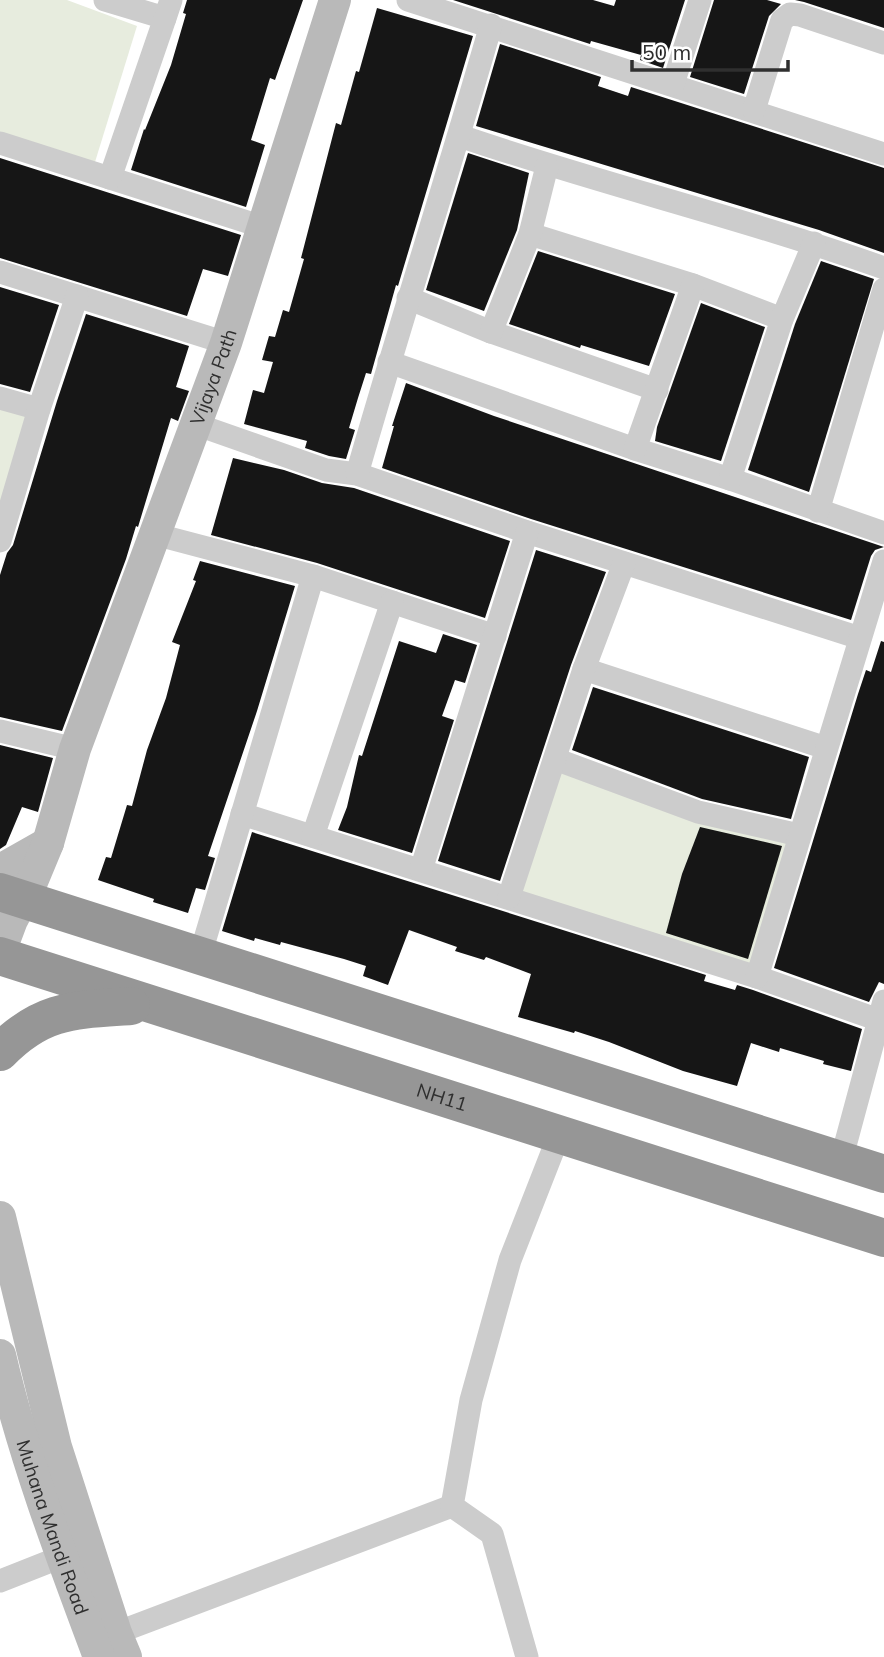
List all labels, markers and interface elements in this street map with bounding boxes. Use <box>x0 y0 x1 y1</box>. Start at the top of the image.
scale bar <box>632 28 788 72</box>
text: 50 m <box>642 39 691 65</box>
street label: Vijaya Path <box>185 326 242 429</box>
street label: NH11 <box>414 1078 470 1116</box>
street label: Muhana Mandi Road <box>11 1437 94 1618</box>

